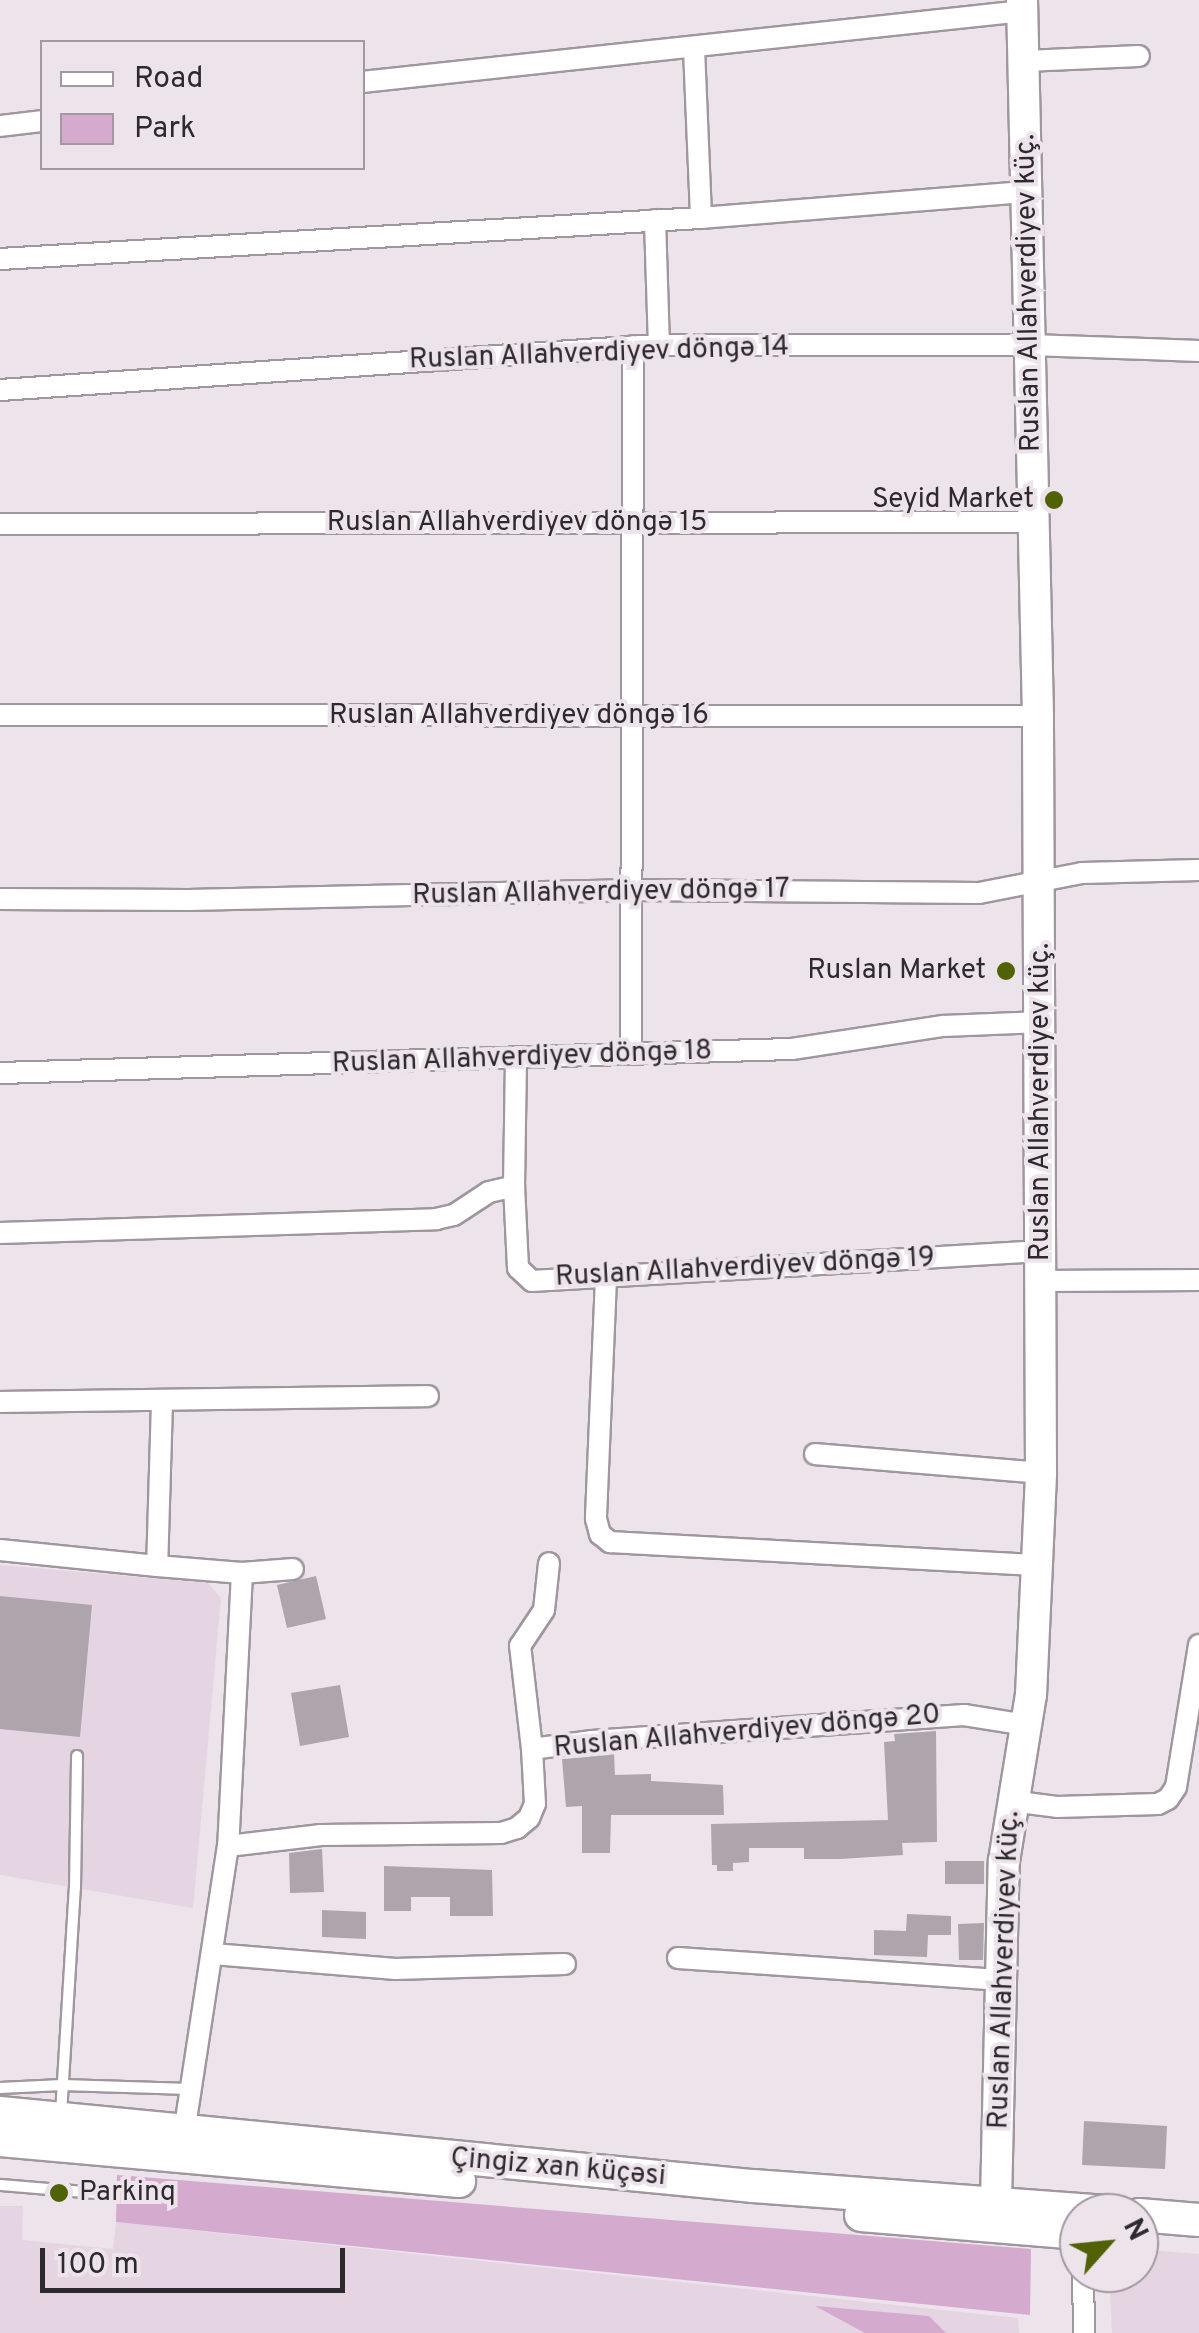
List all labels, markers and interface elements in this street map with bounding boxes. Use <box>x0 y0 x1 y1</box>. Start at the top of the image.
legend <box>40 40 365 170</box>
text: Road <box>134 61 203 98</box>
text: Park <box>134 111 196 148</box>
street label: Ruslan Allahverdiyev küç. <box>1009 133 1049 453</box>
street label: Ruslan Allahverdiyev döngə 14 <box>408 331 790 377</box>
place label: Seyid Market <box>872 483 1034 517</box>
marker: Seyid Market <box>1043 489 1065 511</box>
street label: Ruslan Allahverdiyev döngə 15 <box>326 506 708 540</box>
street label: Ruslan Allahverdiyev döngə 16 <box>328 699 710 733</box>
street label: Ruslan Allahverdiyev döngə 17 <box>411 873 791 913</box>
street label: Ruslan Allahverdiyev küç. <box>1024 942 1058 1262</box>
place label: Ruslan Market <box>807 954 986 988</box>
marker: Ruslan Market <box>995 960 1017 982</box>
street label: Ruslan Allahverdiyev döngə 18 <box>331 1035 713 1081</box>
street label: Ruslan Allahverdiyev döngə 19 <box>554 1241 936 1295</box>
street label: Ruslan Allahverdiyev döngə 20 <box>552 1698 942 1766</box>
street label: Ruslan Allahverdiyev küç. <box>983 1810 1027 2130</box>
street label: Çingiz xan küçəsi <box>449 2142 667 2194</box>
place label: Parkinq <box>79 2176 176 2210</box>
marker: Parkinq <box>48 2182 70 2204</box>
north arrow <box>1059 2193 1159 2293</box>
text: N <box>1113 2213 1155 2247</box>
scale bar <box>45 2228 350 2290</box>
text: 100 m <box>57 2247 139 2284</box>

